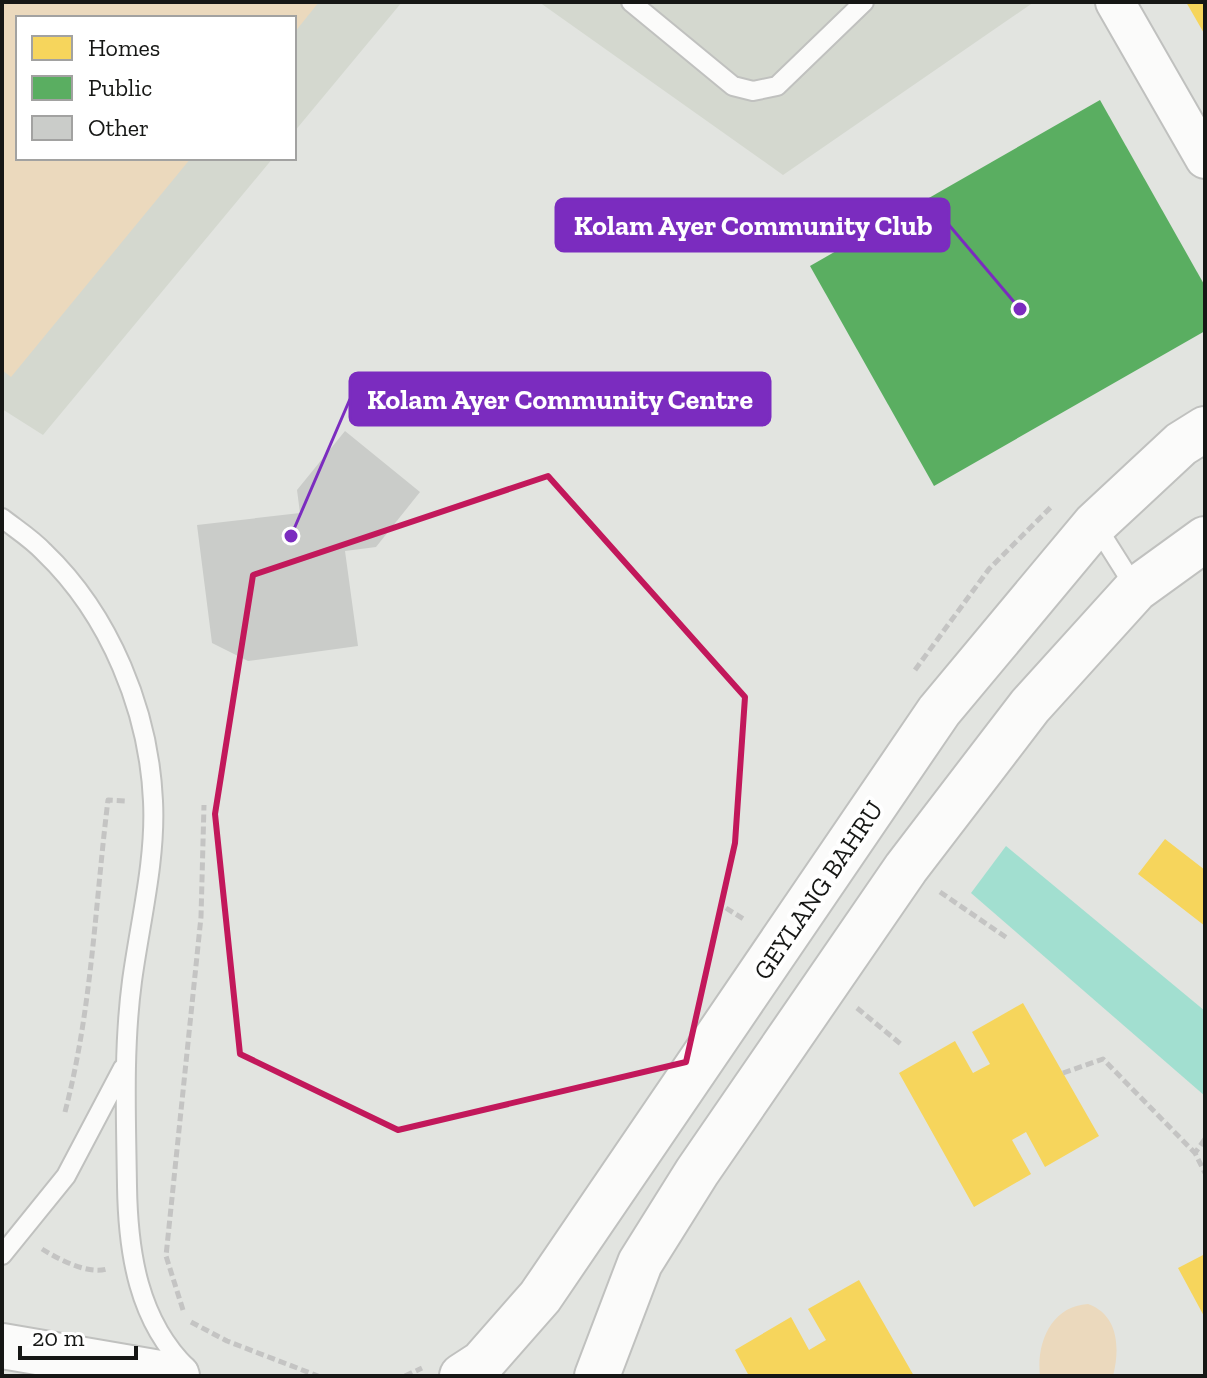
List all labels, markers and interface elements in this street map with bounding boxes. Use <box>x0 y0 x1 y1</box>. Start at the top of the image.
legend <box>16 16 296 160</box>
text: Homes <box>88 33 160 62</box>
text: Public <box>88 73 152 102</box>
text: Other <box>88 113 149 142</box>
callout: Kolam Ayer Community Club <box>556 199 949 251</box>
text: Kolam Ayer Community Club <box>574 209 932 242</box>
callout: Kolam Ayer Community Centre <box>350 373 770 425</box>
text: Kolam Ayer Community Centre <box>367 383 753 416</box>
street label: GEYLANG BAHRU <box>746 794 890 986</box>
scale bar <box>20 1310 136 1360</box>
text: 20 m <box>32 1323 85 1352</box>

